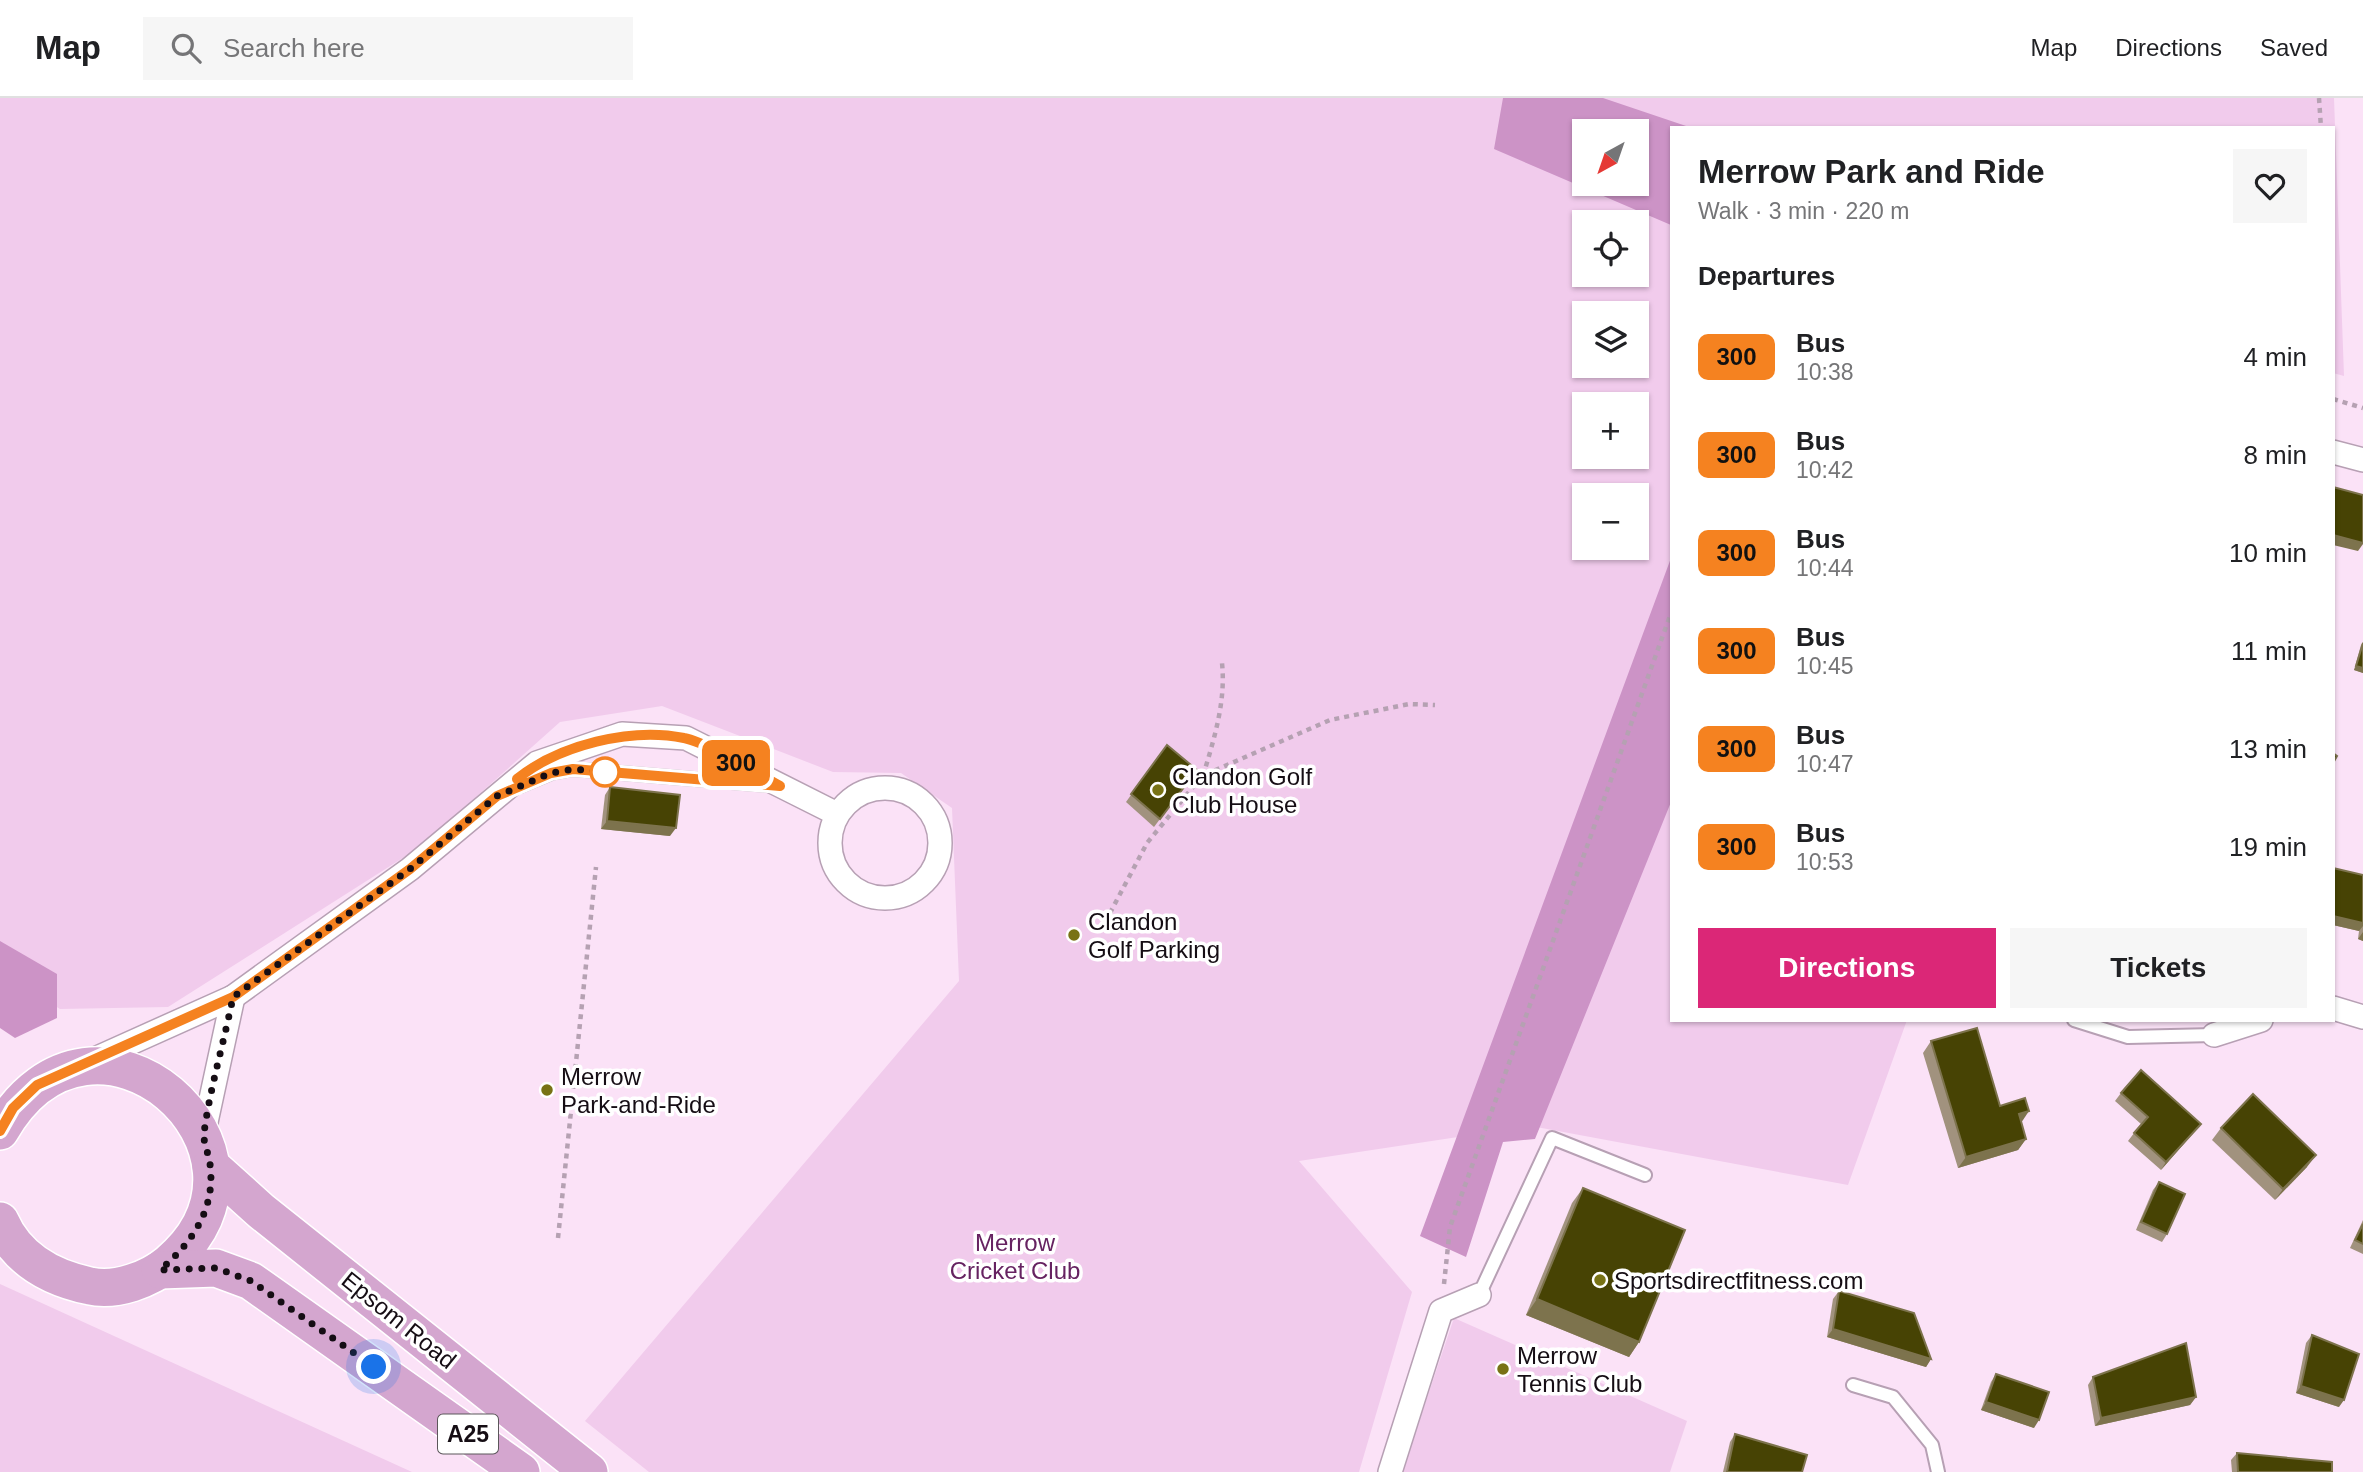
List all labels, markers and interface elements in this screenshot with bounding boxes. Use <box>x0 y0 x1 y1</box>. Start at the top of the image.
search box <box>143 17 633 80</box>
text: Map <box>35 29 101 66</box>
icon: search <box>167 29 205 67</box>
text: Search here <box>223 33 365 63</box>
text: Map <box>2031 34 2077 61</box>
text: Directions <box>2115 34 2222 61</box>
text: Saved <box>2260 34 2328 61</box>
north arrow <box>1572 119 1648 196</box>
map controls <box>1572 119 1649 560</box>
button: heart <box>2233 149 2307 223</box>
text: Merrow Park and Ride <box>1698 153 2045 190</box>
text: Walk · 3 min · 220 m <box>1698 198 1909 224</box>
button: locate <box>1572 210 1649 287</box>
text: Departures <box>1698 261 1835 291</box>
button: layers <box>1572 301 1649 378</box>
text: Bus <box>1796 328 1845 358</box>
text: 4 min <box>2243 342 2307 372</box>
text: 300 <box>1716 343 1757 370</box>
text: 10:38 <box>1796 359 1854 385</box>
button: + <box>1572 392 1649 469</box>
text: Bus <box>1796 426 1845 456</box>
text: 8 min <box>2243 440 2307 470</box>
text: 300 <box>1716 441 1757 468</box>
text: 10:42 <box>1796 457 1854 483</box>
button: − <box>1572 483 1649 560</box>
text: Bus <box>1796 524 1845 554</box>
text: 10 min <box>2229 538 2307 568</box>
text: 300 <box>1716 539 1757 566</box>
text: 10:44 <box>1796 555 1854 581</box>
text: Bus <box>1796 622 1845 652</box>
text: 11 min <box>2231 636 2307 666</box>
text: 300 <box>1716 637 1757 664</box>
text: 10:45 <box>1796 653 1854 679</box>
text: Bus <box>1796 720 1845 750</box>
text: 13 min <box>2229 734 2307 764</box>
text: 300 <box>1716 735 1757 762</box>
line badge: 300 <box>696 740 776 786</box>
text: 300 <box>716 749 756 776</box>
text: 10:47 <box>1796 751 1854 777</box>
unlabelled marker <box>590 757 620 787</box>
place label: Clandon Golf Club House <box>1172 763 1312 818</box>
marker: Clandon Golf Club House <box>1150 782 1166 798</box>
text: Bus <box>1796 818 1845 848</box>
text: 19 min <box>2229 832 2307 862</box>
text: 300 <box>1716 833 1757 860</box>
text: 10:53 <box>1796 849 1854 875</box>
place label: Clandon Golf Parking <box>1088 908 1220 963</box>
marker: Clandon Golf Parking <box>1066 927 1082 943</box>
button: Directions <box>1698 928 1996 1008</box>
button: Tickets <box>2010 928 2307 1008</box>
place label: Merrow Park-and-Ride <box>561 1063 716 1118</box>
marker: Merrow Park-and-Ride <box>539 1082 555 1098</box>
park label: Merrow Cricket Club <box>950 1229 1080 1284</box>
street label: Epsom Road <box>337 1266 461 1374</box>
place label: Sportsdirectfitness.com <box>1614 1267 1863 1294</box>
marker: Sportsdirectfitness.com <box>1592 1272 1608 1288</box>
place label: Merrow Tennis Club <box>1517 1342 1642 1397</box>
your location <box>356 1349 391 1384</box>
marker: Merrow Tennis Club <box>1495 1361 1511 1377</box>
road number: A25 <box>438 1414 498 1454</box>

